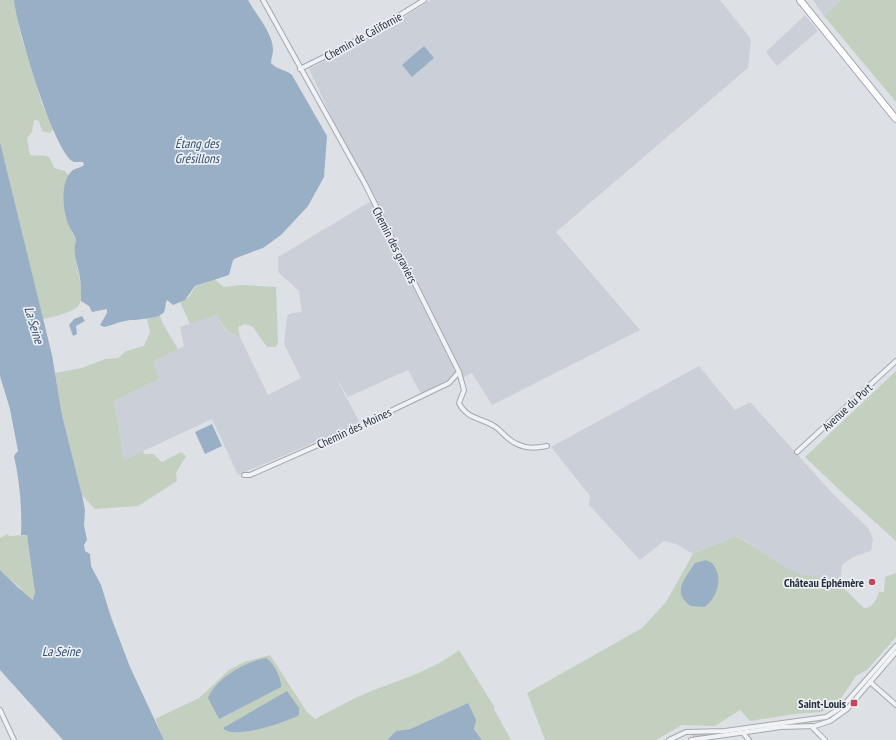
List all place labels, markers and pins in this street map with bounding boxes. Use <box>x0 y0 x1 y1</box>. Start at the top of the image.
place label: Château Éphémère <box>784 575 864 590</box>
marker: Château Éphémère <box>867 577 877 587</box>
place label: Saint-Louis <box>798 696 846 711</box>
marker: Saint-Louis <box>849 698 859 708</box>

